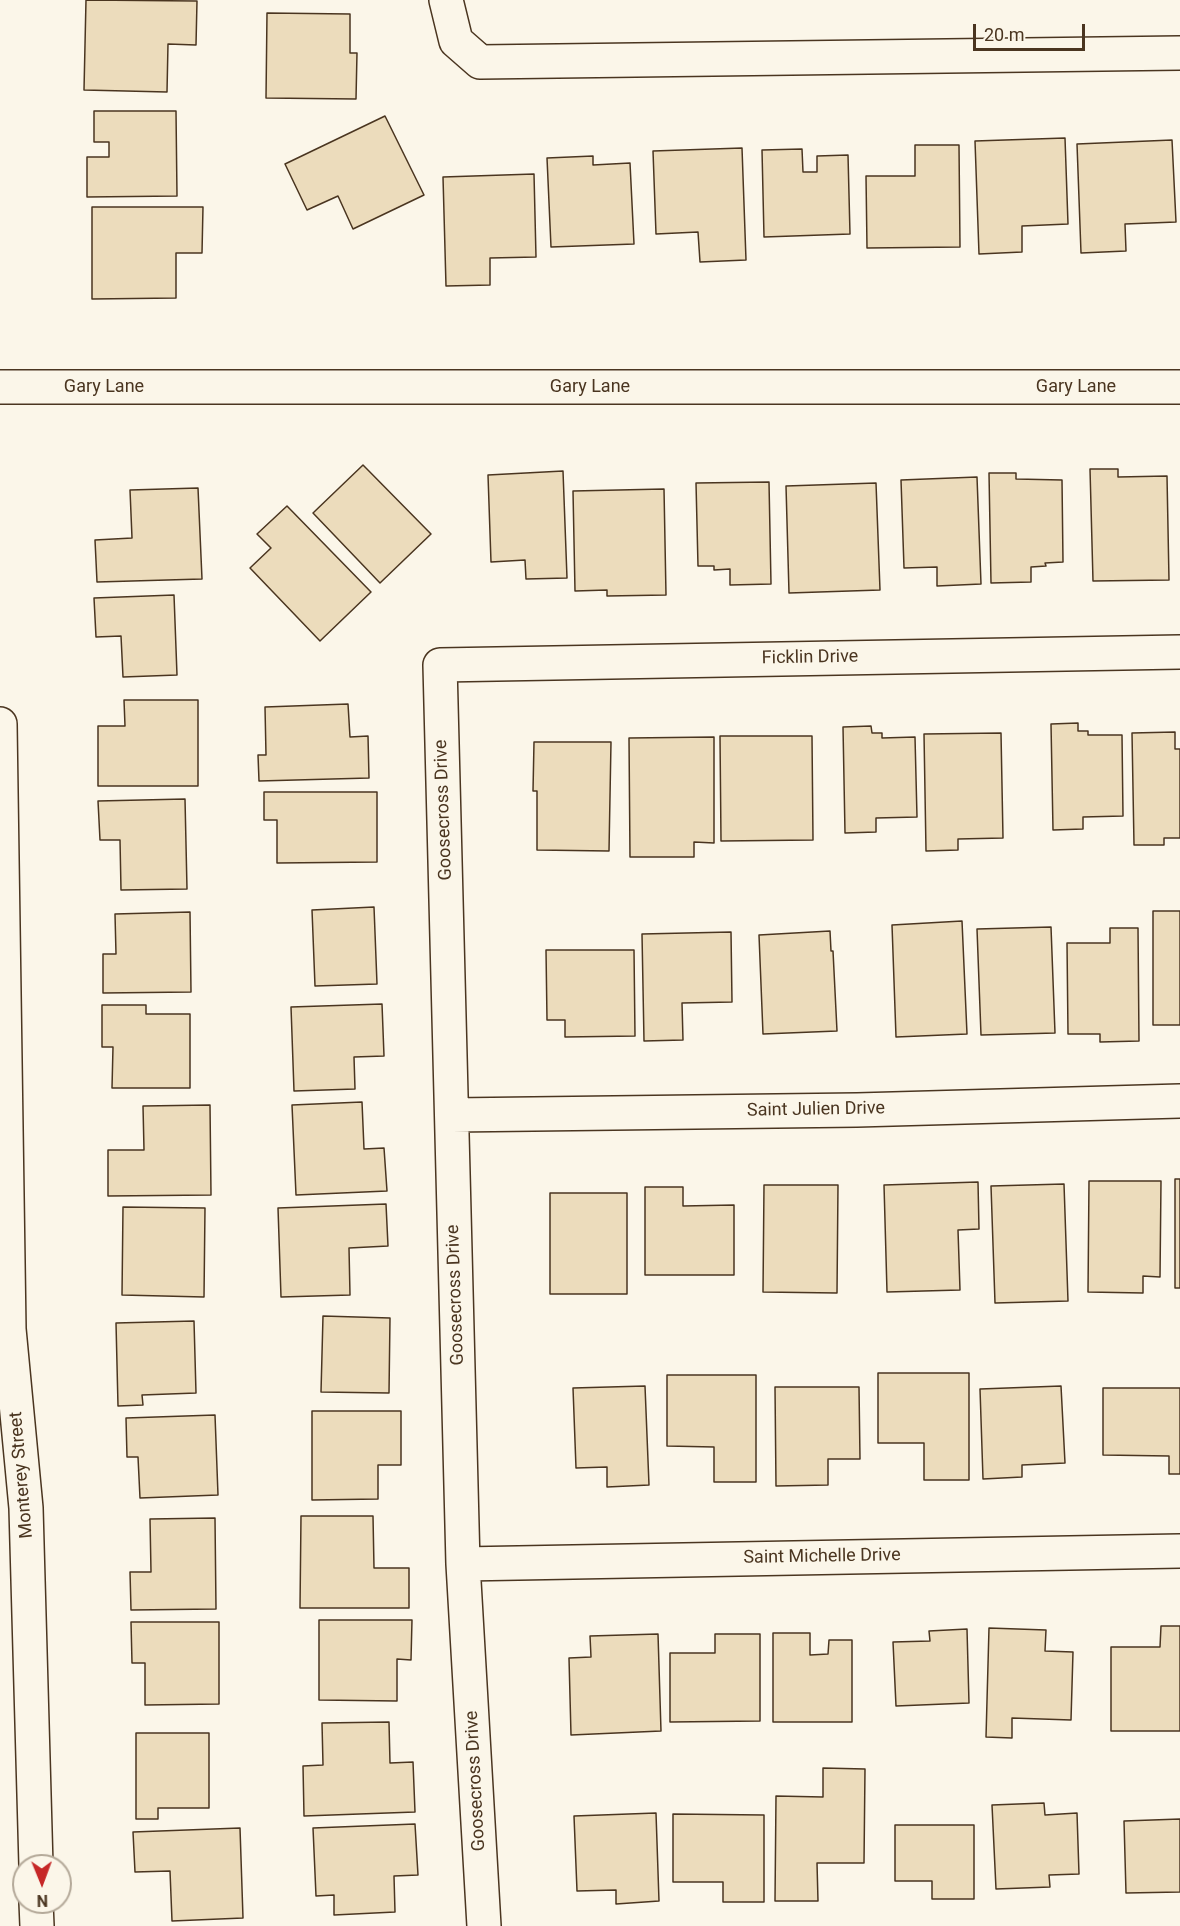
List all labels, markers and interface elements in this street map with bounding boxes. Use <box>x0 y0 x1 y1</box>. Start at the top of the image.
scale bar <box>976 12 1088 50</box>
text: 20 m <box>984 24 1024 45</box>
street label: Gary Lane <box>64 376 144 398</box>
street label: Gary Lane <box>550 376 630 398</box>
street label: Gary Lane <box>1036 376 1116 398</box>
street label: Ficklin Drive <box>762 646 858 670</box>
street label: Goosecross Drive <box>431 739 457 881</box>
street label: Saint Julien Drive <box>747 1098 885 1122</box>
street label: Goosecross Drive <box>443 1224 469 1366</box>
street label: Monterey Street <box>6 1411 38 1539</box>
street label: Saint Michelle Drive <box>743 1545 901 1569</box>
street label: Goosecross Drive <box>462 1710 490 1852</box>
north arrow <box>12 1854 72 1914</box>
text: N <box>36 1891 48 1910</box>

